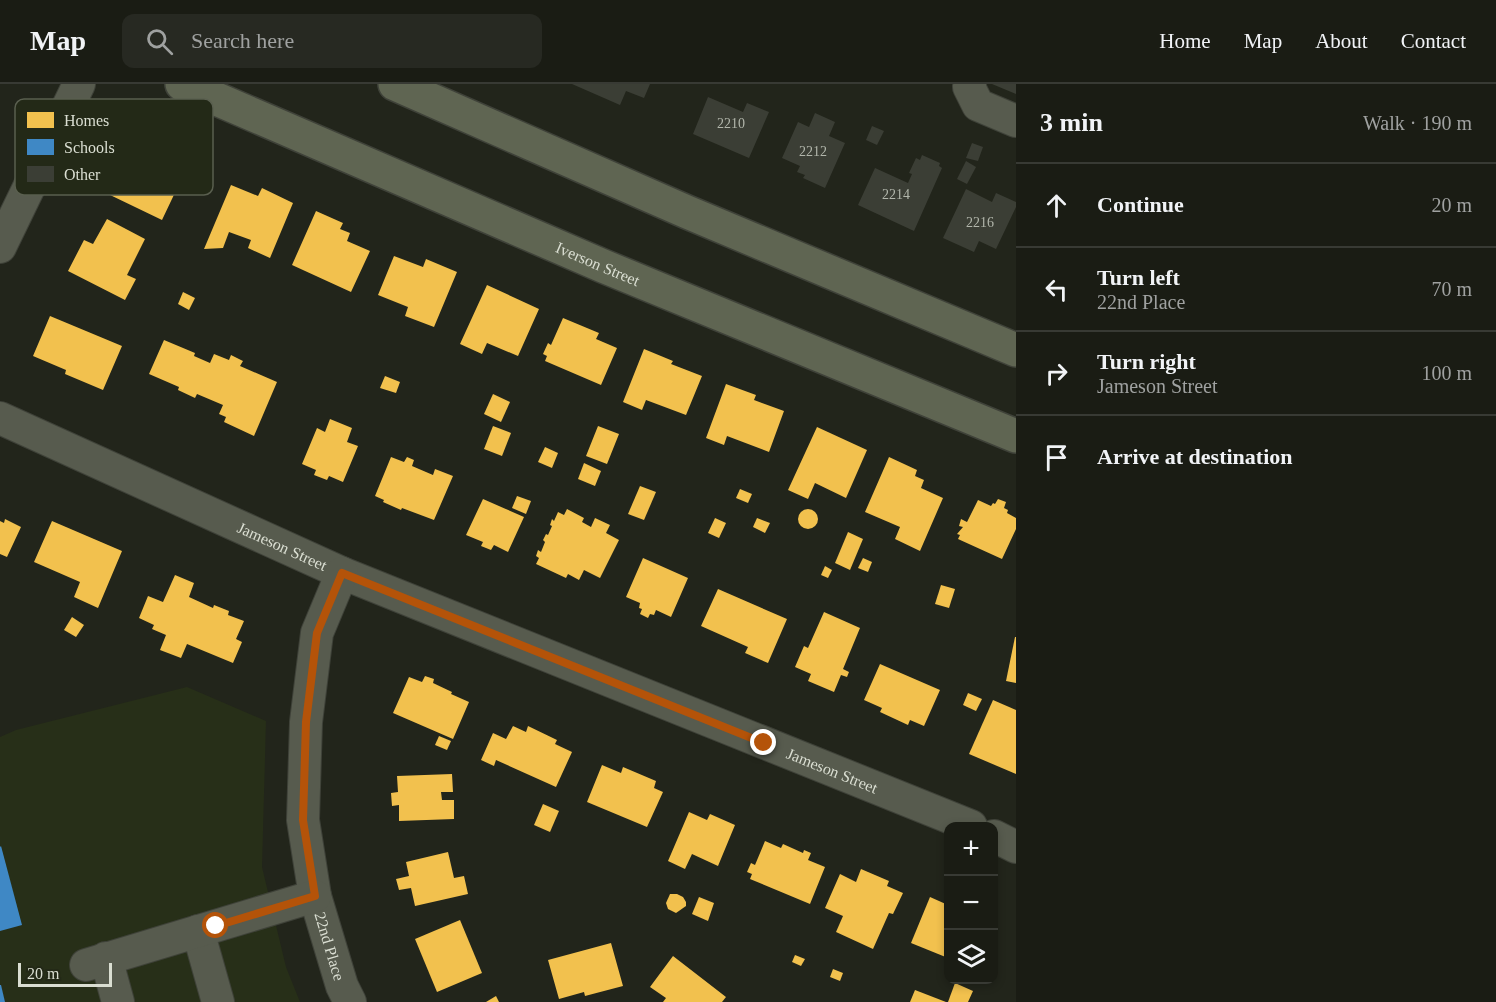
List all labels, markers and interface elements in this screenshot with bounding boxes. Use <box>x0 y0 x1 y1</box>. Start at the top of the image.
search box <box>122 14 542 68</box>
text: Map <box>30 25 86 56</box>
icon: search <box>143 25 176 58</box>
text: Search here <box>191 28 294 53</box>
text: Home <box>1159 29 1211 53</box>
text: Map <box>1244 29 1282 53</box>
text: About <box>1315 29 1368 53</box>
text: Contact <box>1401 29 1466 53</box>
legend <box>15 99 213 195</box>
text: 3 min <box>1040 108 1103 137</box>
text: Homes <box>64 112 109 129</box>
text: Walk · 190 m <box>1363 112 1472 134</box>
house number: 2210 <box>717 116 745 131</box>
text: Schools <box>64 139 115 156</box>
house number: 2212 <box>799 144 827 159</box>
text: Other <box>64 166 101 183</box>
house number: 2214 <box>882 187 910 202</box>
icon: ahead <box>1040 189 1073 222</box>
text: Continue <box>1097 192 1184 217</box>
text: 20 m <box>1431 194 1472 216</box>
house number: 2216 <box>966 215 994 230</box>
street label: Iverson Street <box>553 238 643 289</box>
text: Turn left <box>1097 265 1180 290</box>
icon: left <box>1040 273 1073 306</box>
text: 70 m <box>1431 278 1472 300</box>
text: 22nd Place <box>1097 291 1185 313</box>
text: Turn right <box>1097 349 1196 374</box>
icon: right <box>1040 357 1073 390</box>
text: 100 m <box>1421 362 1472 384</box>
text: Jameson Street <box>1097 375 1218 397</box>
icon: arrive <box>1040 441 1073 474</box>
text: Arrive at destination <box>1097 444 1293 469</box>
street label: Jameson Street <box>235 518 330 574</box>
route end <box>750 729 776 755</box>
street label: Jameson Street <box>784 744 881 796</box>
map controls <box>944 822 998 984</box>
button: + <box>944 822 998 876</box>
button: − <box>944 876 998 930</box>
street label: 22nd Place <box>312 910 348 982</box>
route start <box>202 912 228 938</box>
button: layers <box>944 930 998 984</box>
scale bar <box>18 960 112 988</box>
text: 20 m <box>27 965 59 982</box>

